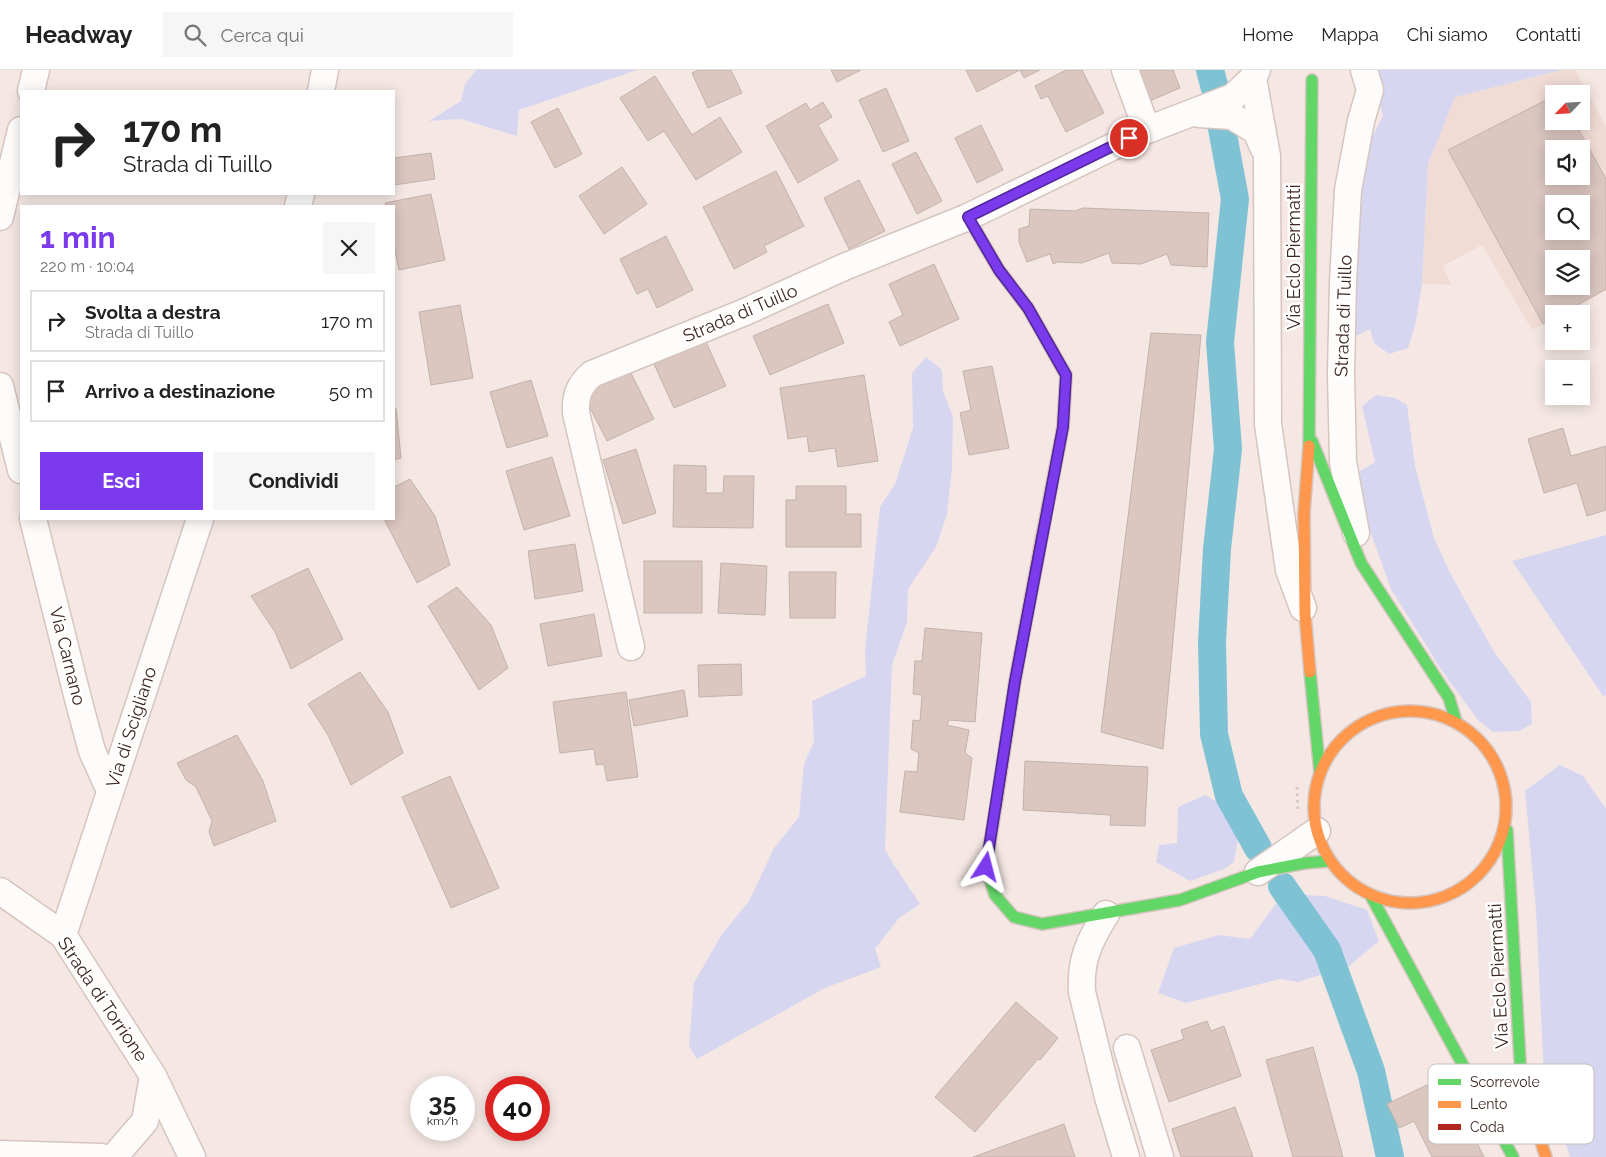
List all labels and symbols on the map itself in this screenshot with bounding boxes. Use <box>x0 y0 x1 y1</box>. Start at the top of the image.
north arrow <box>1545 85 1590 130</box>
pin <box>1108 117 1150 159</box>
street label: Via Eclo Piermatti <box>1283 184 1304 330</box>
street label: Strada di Tuillo <box>1330 254 1356 377</box>
street label: Strada di Tuillo <box>680 279 801 347</box>
street label: Via Carnano <box>46 605 90 708</box>
street label: Via di Scigliano <box>102 664 161 790</box>
position arrow <box>959 840 1011 892</box>
street label: Via Eclo Piermatti <box>1484 903 1512 1049</box>
street label: Strada di Torrione <box>54 933 153 1066</box>
legend <box>1428 1064 1594 1144</box>
text: Scorrevole <box>1470 1074 1540 1090</box>
speed limit sign: 40 <box>485 1076 550 1141</box>
text: Lento <box>1470 1096 1507 1112</box>
text: Coda <box>1470 1119 1504 1135</box>

